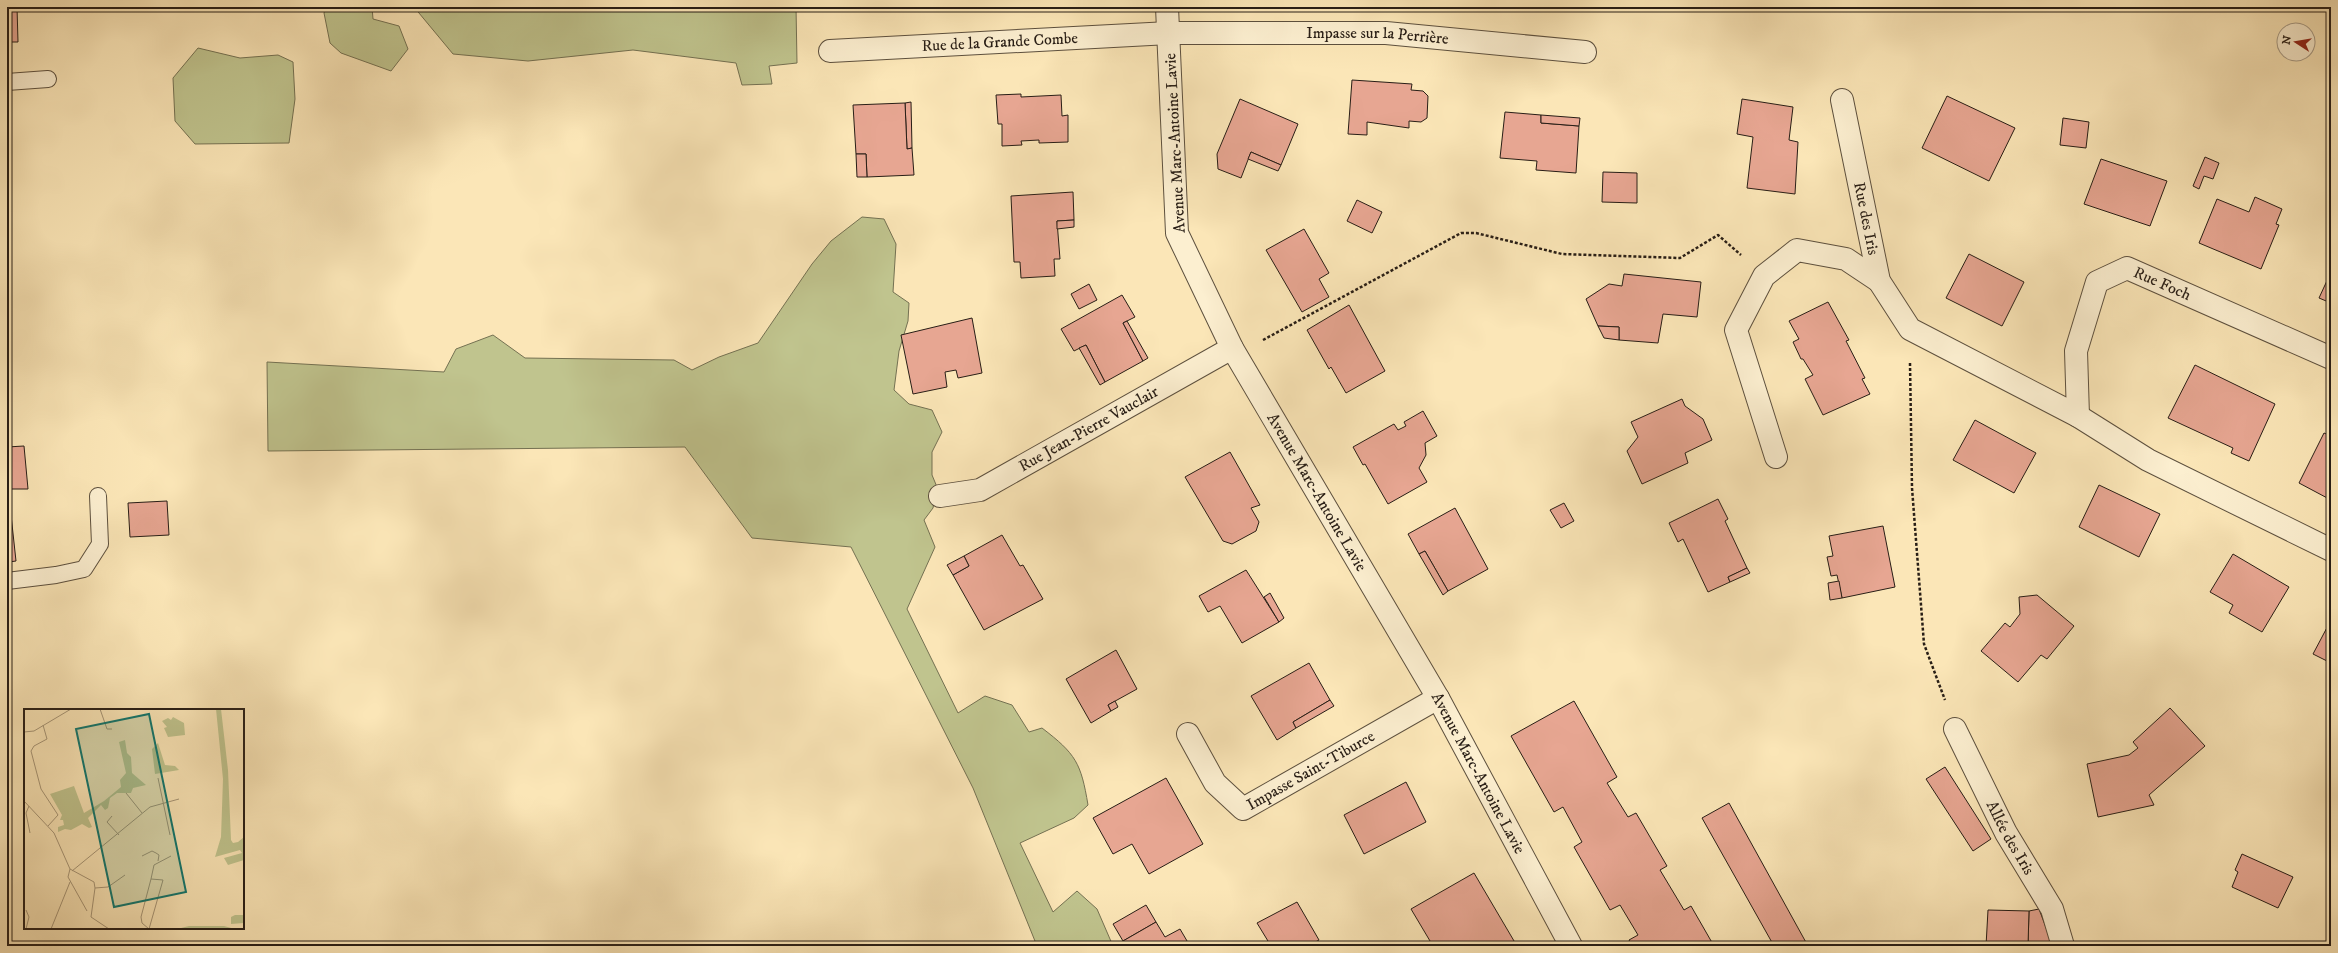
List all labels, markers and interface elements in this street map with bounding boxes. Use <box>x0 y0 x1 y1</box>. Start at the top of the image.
north arrow <box>2276 22 2316 62</box>
street label: Impasse sur la Perrière <box>1306 23 1450 49</box>
street label: Rue de la Grande Combe <box>921 28 1079 56</box>
text: N <box>2279 34 2295 46</box>
street label: Avenue Marc-Antoine Lavie <box>1160 52 1190 233</box>
street label: Rue des Iris <box>1849 180 1883 257</box>
street label: Rue Foch <box>2131 262 2195 305</box>
street label: Rue Jean-Pierre Vauclair <box>1015 382 1162 476</box>
street label: Avenue Marc-Antoine Lavie <box>1263 409 1371 575</box>
street label: Avenue Marc-Antoine Lavie <box>1427 689 1530 858</box>
inset map <box>24 709 244 929</box>
street label: Impasse Saint-Tiburce <box>1243 726 1379 815</box>
street label: Allée des Iris <box>1982 797 2039 878</box>

